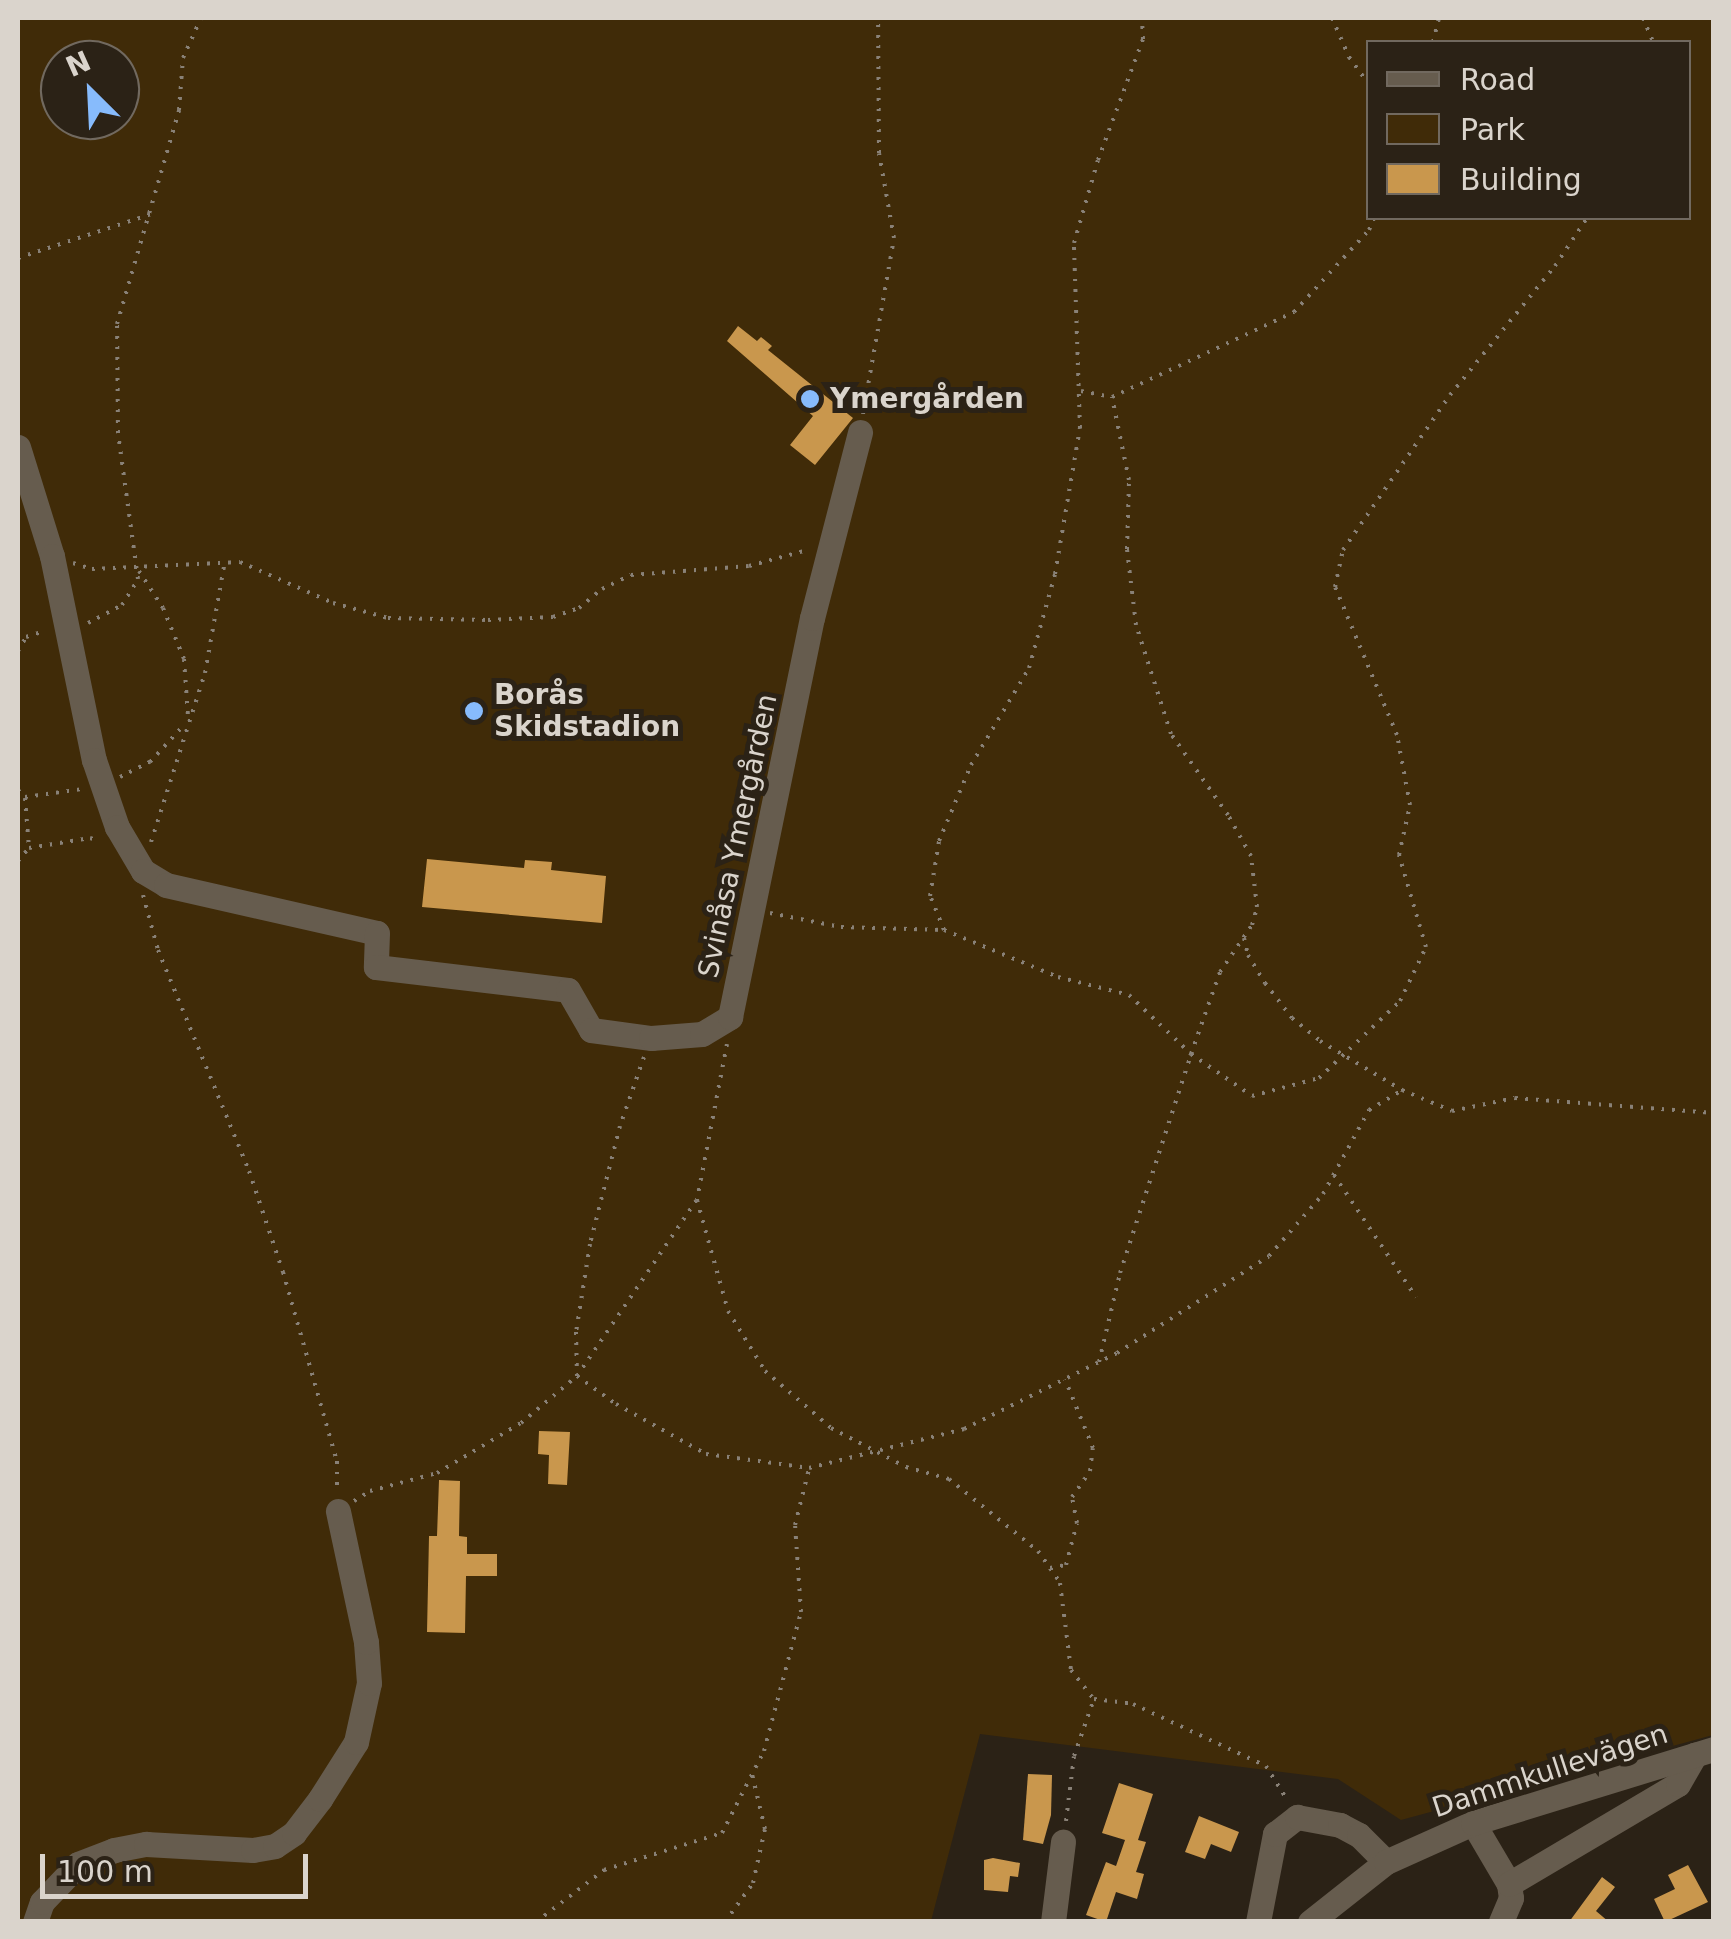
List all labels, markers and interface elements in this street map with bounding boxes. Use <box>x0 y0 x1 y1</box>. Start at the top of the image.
north arrow <box>40 40 140 140</box>
legend <box>1366 40 1691 220</box>
text: N <box>61 44 96 84</box>
text: Road <box>1460 62 1535 97</box>
text: Park <box>1460 112 1525 147</box>
text: Building <box>1460 162 1582 197</box>
place label: Ymergården <box>830 382 1024 416</box>
marker: Ymergården <box>799 388 821 410</box>
place label: Borås Skidstadion <box>494 678 680 744</box>
street label: Svinåsa Ymergården <box>692 691 784 981</box>
marker: Borås Skidstadion <box>463 700 485 722</box>
street label: Dammkullevägen <box>1428 1717 1672 1825</box>
scale bar <box>45 1834 312 1896</box>
text: 100 m <box>57 1854 153 1889</box>

